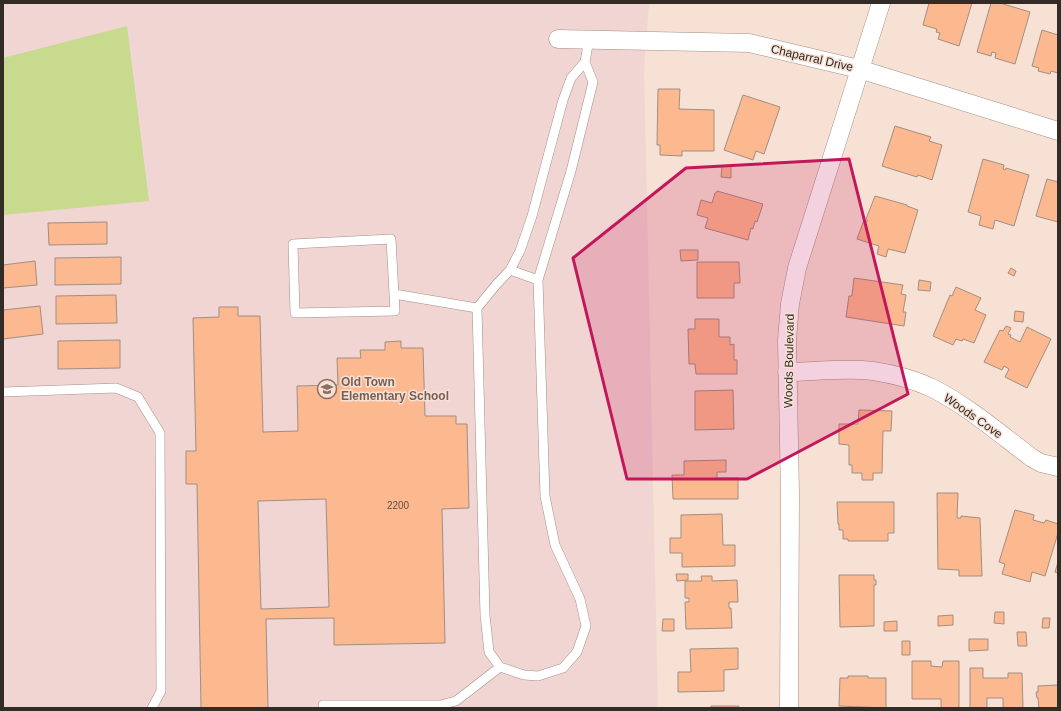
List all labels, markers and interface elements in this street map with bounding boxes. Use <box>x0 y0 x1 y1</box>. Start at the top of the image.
street label: Chaparral Drive <box>769 42 855 74</box>
street label: Woods Boulevard <box>781 314 797 408</box>
place label: Old Town Elementary School <box>341 375 449 403</box>
school or university icon: Old Town Elementary School <box>316 378 338 400</box>
street label: Woods Cove <box>941 391 1005 442</box>
house number: 2200 <box>387 500 410 511</box>

